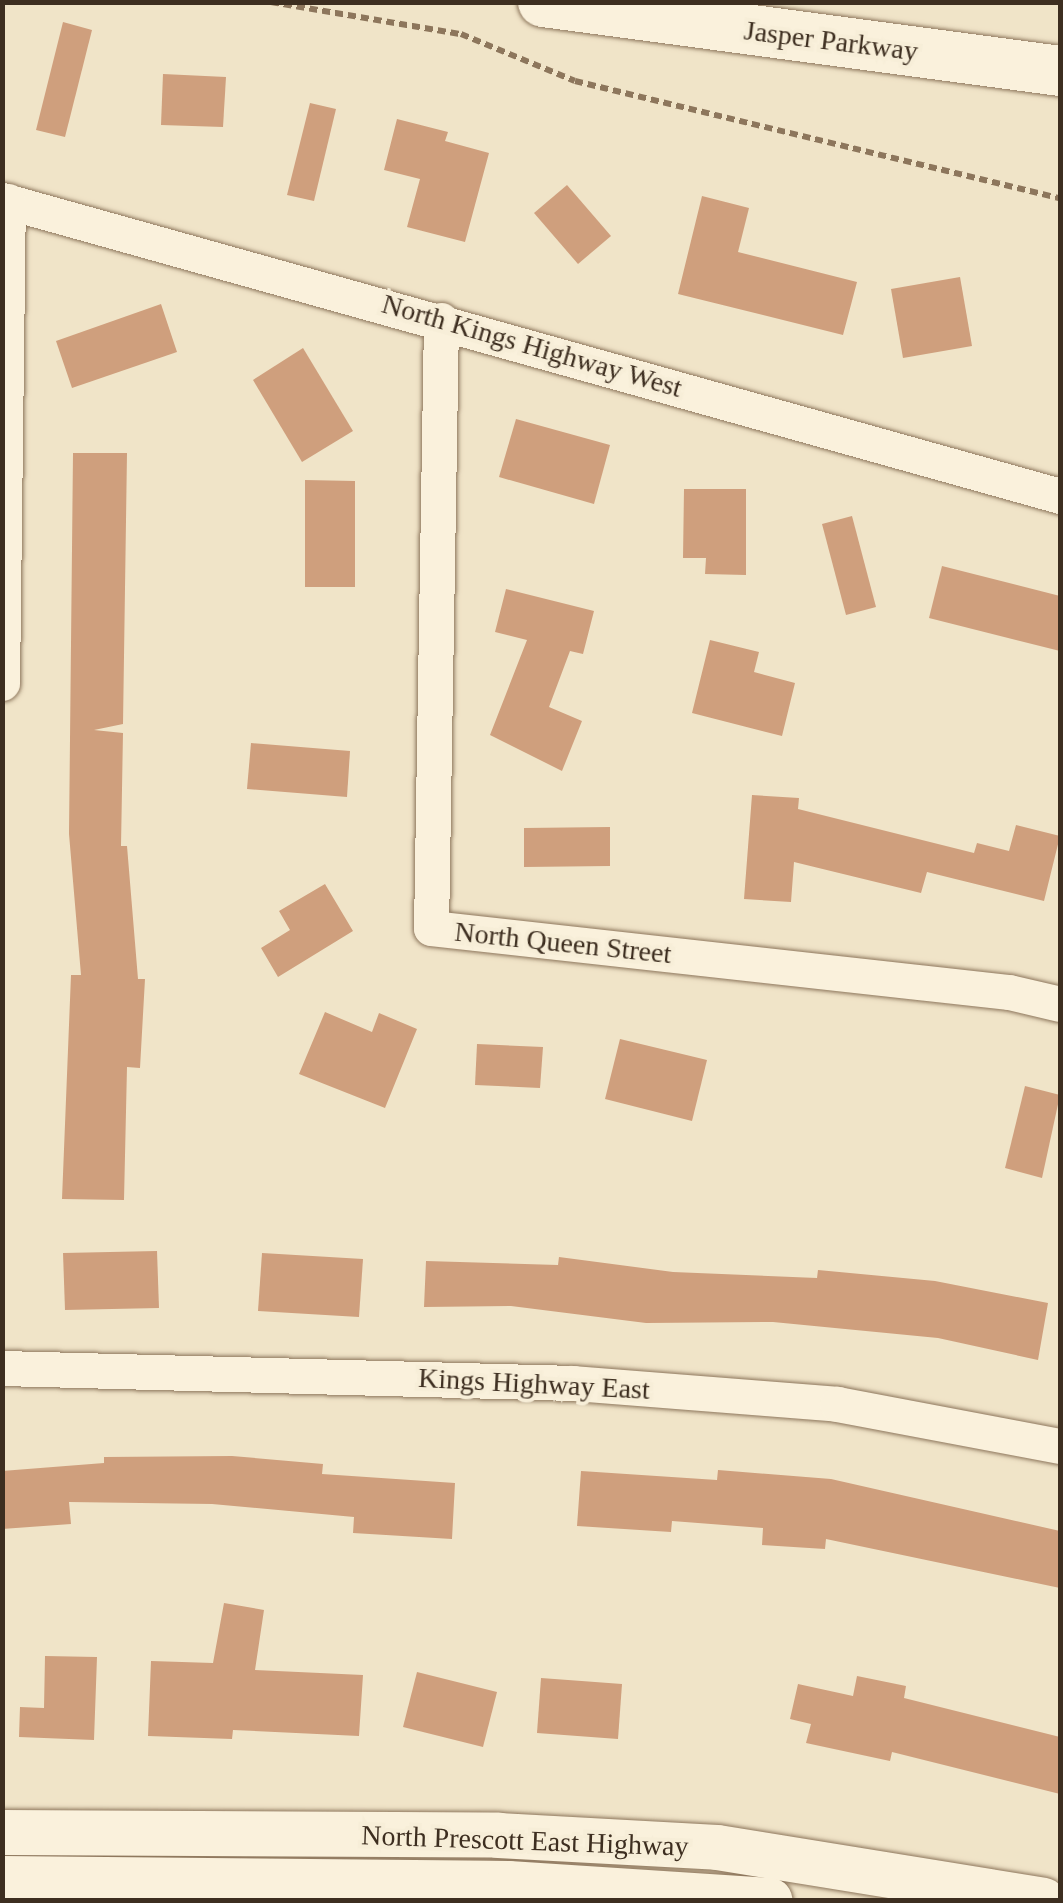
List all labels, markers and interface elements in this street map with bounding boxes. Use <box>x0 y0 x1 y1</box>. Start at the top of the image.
street label: Jasper Parkway <box>742 14 920 68</box>
street label: North Kings Highway West <box>378 287 686 405</box>
street label: North Queen Street <box>453 915 673 971</box>
street label: Kings Highway East <box>417 1361 651 1407</box>
street label: North Prescott East Highway <box>361 1818 689 1864</box>

